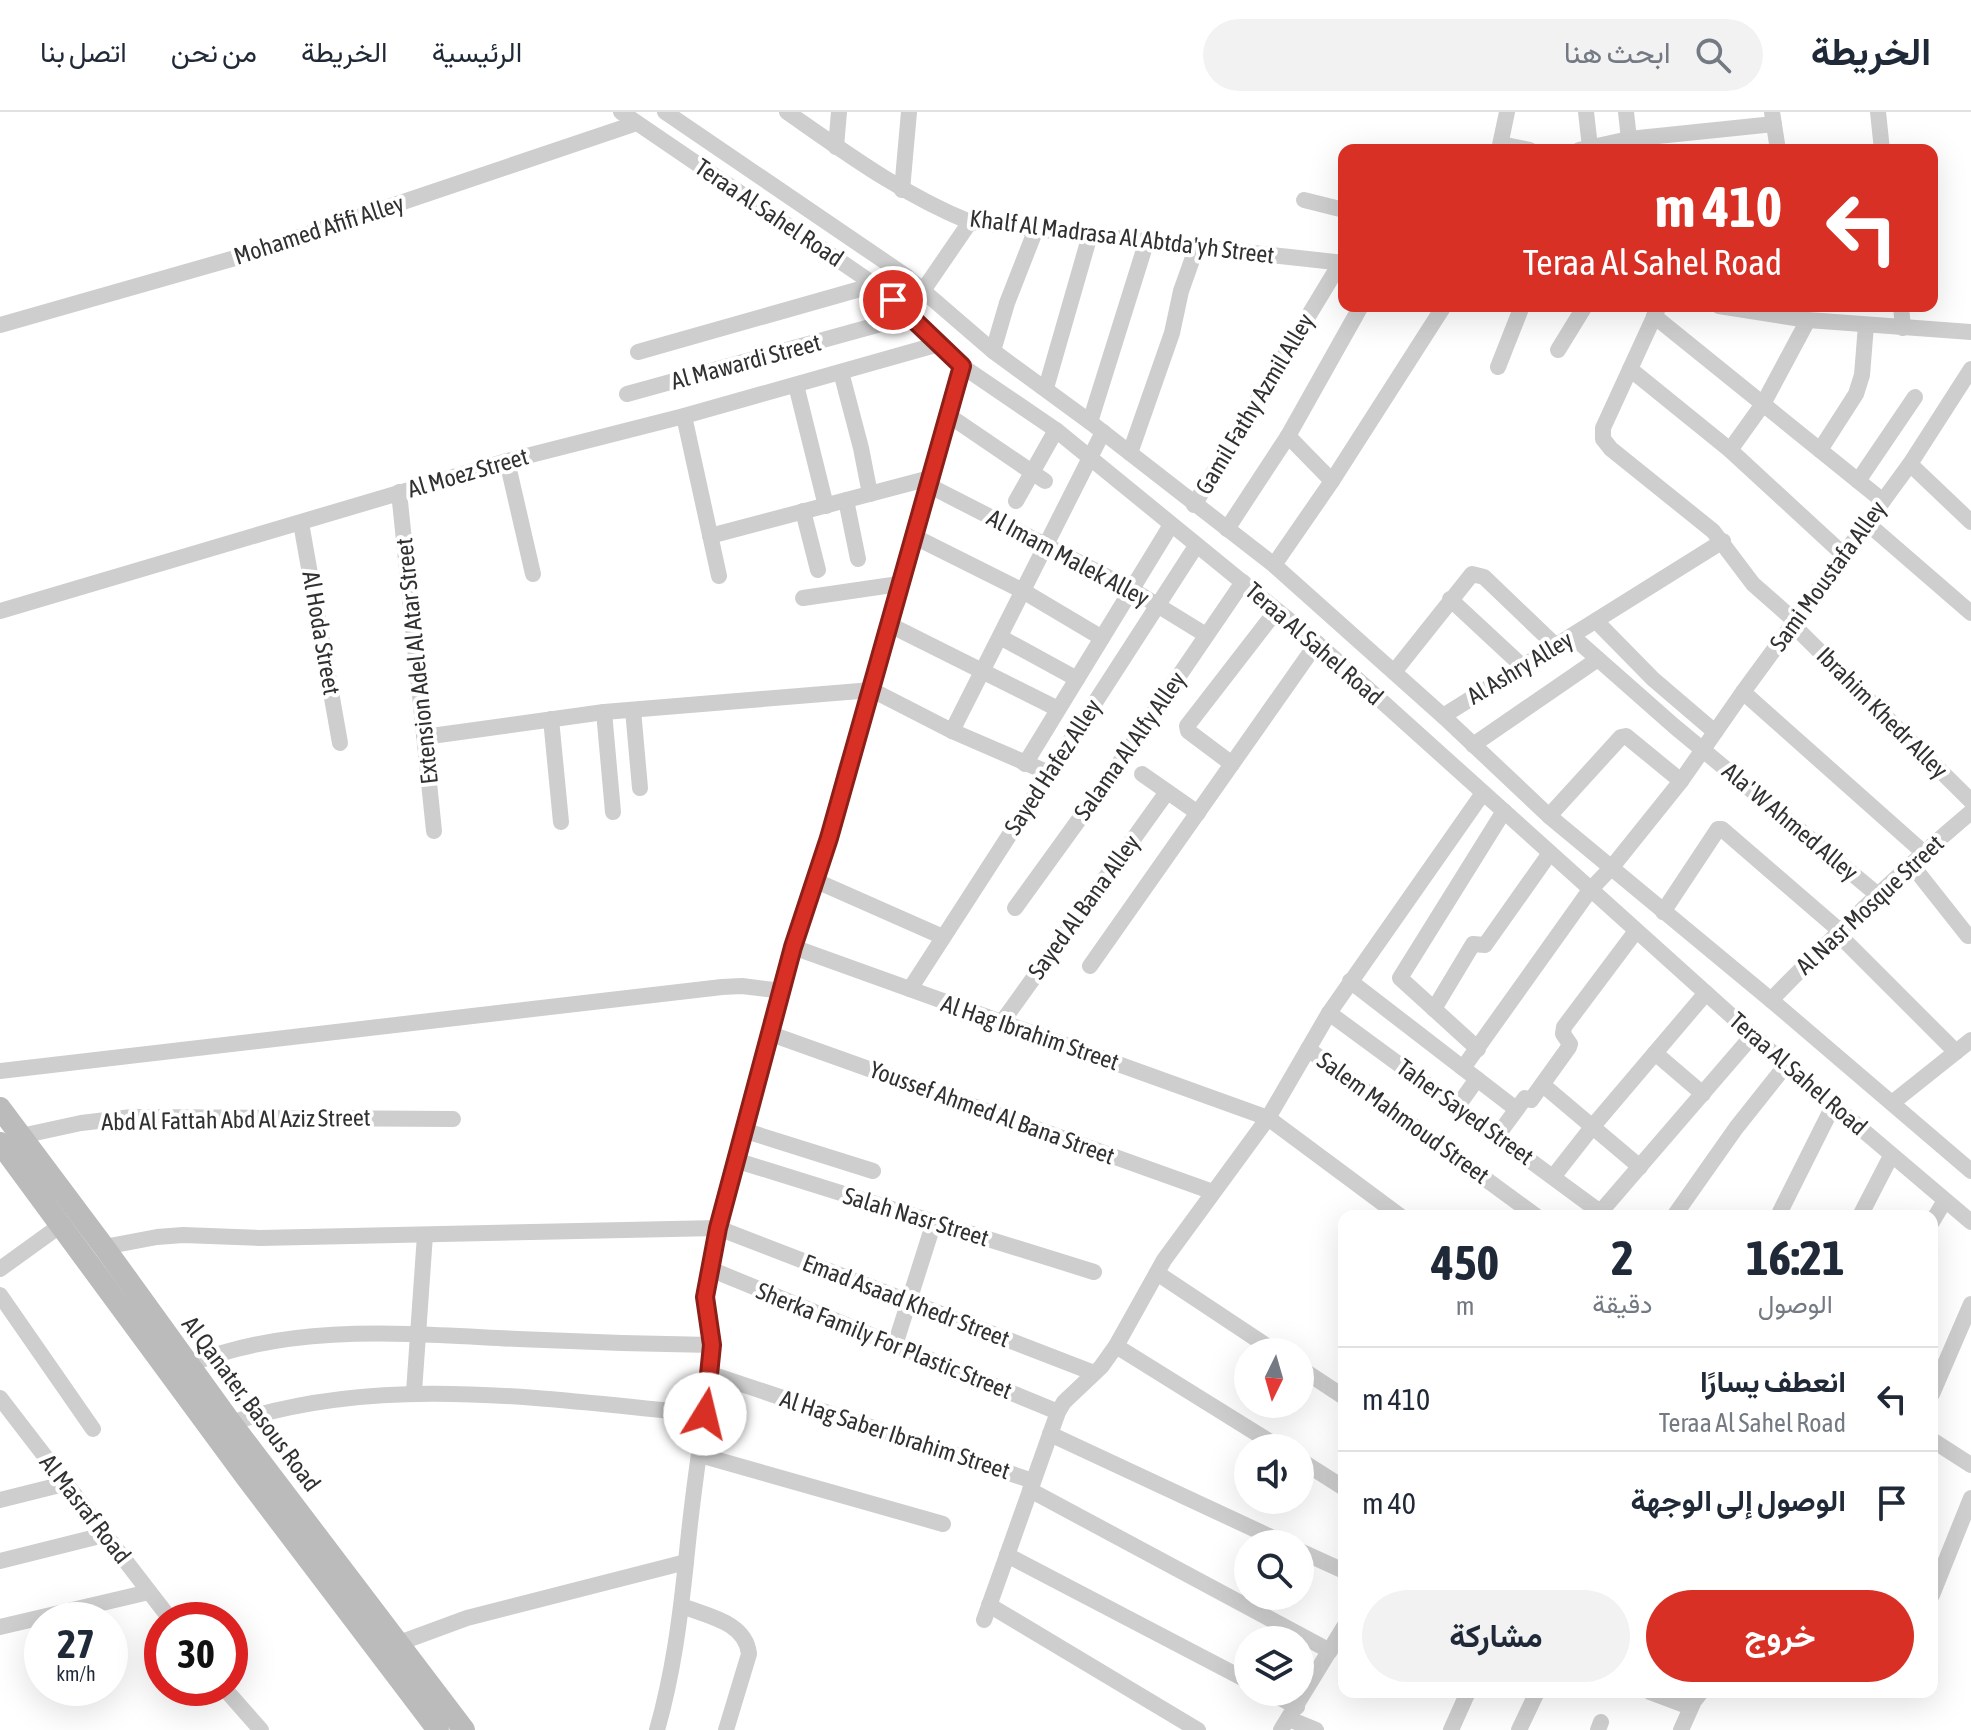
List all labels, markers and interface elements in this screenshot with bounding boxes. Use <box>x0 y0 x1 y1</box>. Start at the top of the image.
search box <box>1203 19 1763 91</box>
text: الخريطة <box>1811 30 1931 73</box>
icon: search <box>1691 33 1735 77</box>
text: ابحث هنا <box>1564 35 1671 69</box>
text: اتصل بنا <box>40 36 127 68</box>
text: من نحن <box>171 36 257 68</box>
text: الخريطة <box>301 36 388 68</box>
text: الرئيسية <box>432 36 522 68</box>
street label: Teraa Al Sahel Road <box>690 153 848 272</box>
text: 410 m <box>1655 175 1782 239</box>
icon: left <box>1810 176 1914 280</box>
street label: Mohamed Afifi Alley <box>231 189 407 270</box>
street label: Khalf Al Madrasa Al Abtda'yh Street <box>968 204 1276 269</box>
text: Teraa Al Sahel Road <box>1523 241 1782 283</box>
pin <box>859 266 927 334</box>
icon: arrive <box>871 278 915 322</box>
street label: Gamil Fathy Azmil Alley <box>1190 308 1319 499</box>
street label: Al Mawardi Street <box>668 329 824 394</box>
street label: Al Moez Street <box>404 442 531 503</box>
street label: Sami Moustafa Alley <box>1764 495 1891 656</box>
street label: Al Imam Malek Alley <box>983 504 1154 612</box>
street label: Extension Adel Al Atar Street <box>390 537 443 785</box>
street label: Al Hoda Street <box>297 569 346 697</box>
street label: Teraa Al Sahel Road <box>1240 577 1388 711</box>
street label: Al Ashry Alley <box>1462 625 1577 710</box>
street label: Ibrahim Khedr Alley <box>1811 642 1953 784</box>
street label: Salama Al Alfy Alley <box>1068 666 1191 825</box>
street label: Sayed Hafez Alley <box>999 694 1106 839</box>
street label: Ala' W Ahmed Alley <box>1717 757 1863 886</box>
street label: Sayed Al Bana Alley <box>1022 829 1145 984</box>
street label: Al Nasr Mosque Street <box>1791 830 1949 980</box>
street label: Al Hag Ibrahim Street <box>938 990 1122 1076</box>
street label: Teraa Al Sahel Road <box>1724 1007 1872 1141</box>
street label: Salem Mahmoud Street <box>1312 1046 1494 1189</box>
street label: Taher Sayed Street <box>1392 1053 1539 1170</box>
street label: Youssef Ahmed Al Bana Street <box>866 1056 1118 1169</box>
street label: Abd Al Fattah Abd Al Aziz Street <box>101 1104 371 1135</box>
street label: Salah Nasr Street <box>840 1182 992 1251</box>
text: 2 <box>1611 1230 1634 1285</box>
text: 16:21 <box>1746 1230 1845 1285</box>
text: 450 <box>1431 1235 1499 1290</box>
street label: Emad Asaad Khedr Street <box>799 1249 1013 1352</box>
street label: Sherka Family For Plastic Street <box>753 1277 1016 1404</box>
text: دقيقة <box>1592 1289 1653 1319</box>
text: الوصول <box>1758 1289 1833 1319</box>
text: m <box>1456 1291 1475 1321</box>
street label: Al Qanater, Basous Road <box>177 1311 326 1496</box>
north arrow <box>1234 1338 1314 1418</box>
map controls <box>1234 1338 1314 1706</box>
text: انعطف يسارًا <box>1700 1364 1846 1398</box>
position arrow <box>663 1372 747 1456</box>
icon: left <box>1870 1377 1914 1421</box>
text: 410 m <box>1362 1382 1430 1416</box>
street label: Al Hag Saber Ibrahim Street <box>777 1385 1013 1484</box>
text: Teraa Al Sahel Road <box>1659 1408 1846 1438</box>
button: sound <box>1234 1434 1314 1514</box>
street label: Al Masraf Road <box>35 1449 136 1568</box>
icon: arrive <box>1870 1481 1914 1525</box>
text: الوصول إلى الوجهة <box>1630 1483 1846 1517</box>
text: 40 m <box>1362 1486 1416 1520</box>
button: search <box>1234 1530 1314 1610</box>
button: مشاركة <box>1362 1590 1630 1682</box>
button: خروج <box>1646 1590 1914 1682</box>
speed limit sign: 30 <box>144 1602 248 1706</box>
text: 27 <box>57 1621 95 1666</box>
button: layers <box>1234 1626 1314 1706</box>
text: km/h <box>56 1662 96 1685</box>

